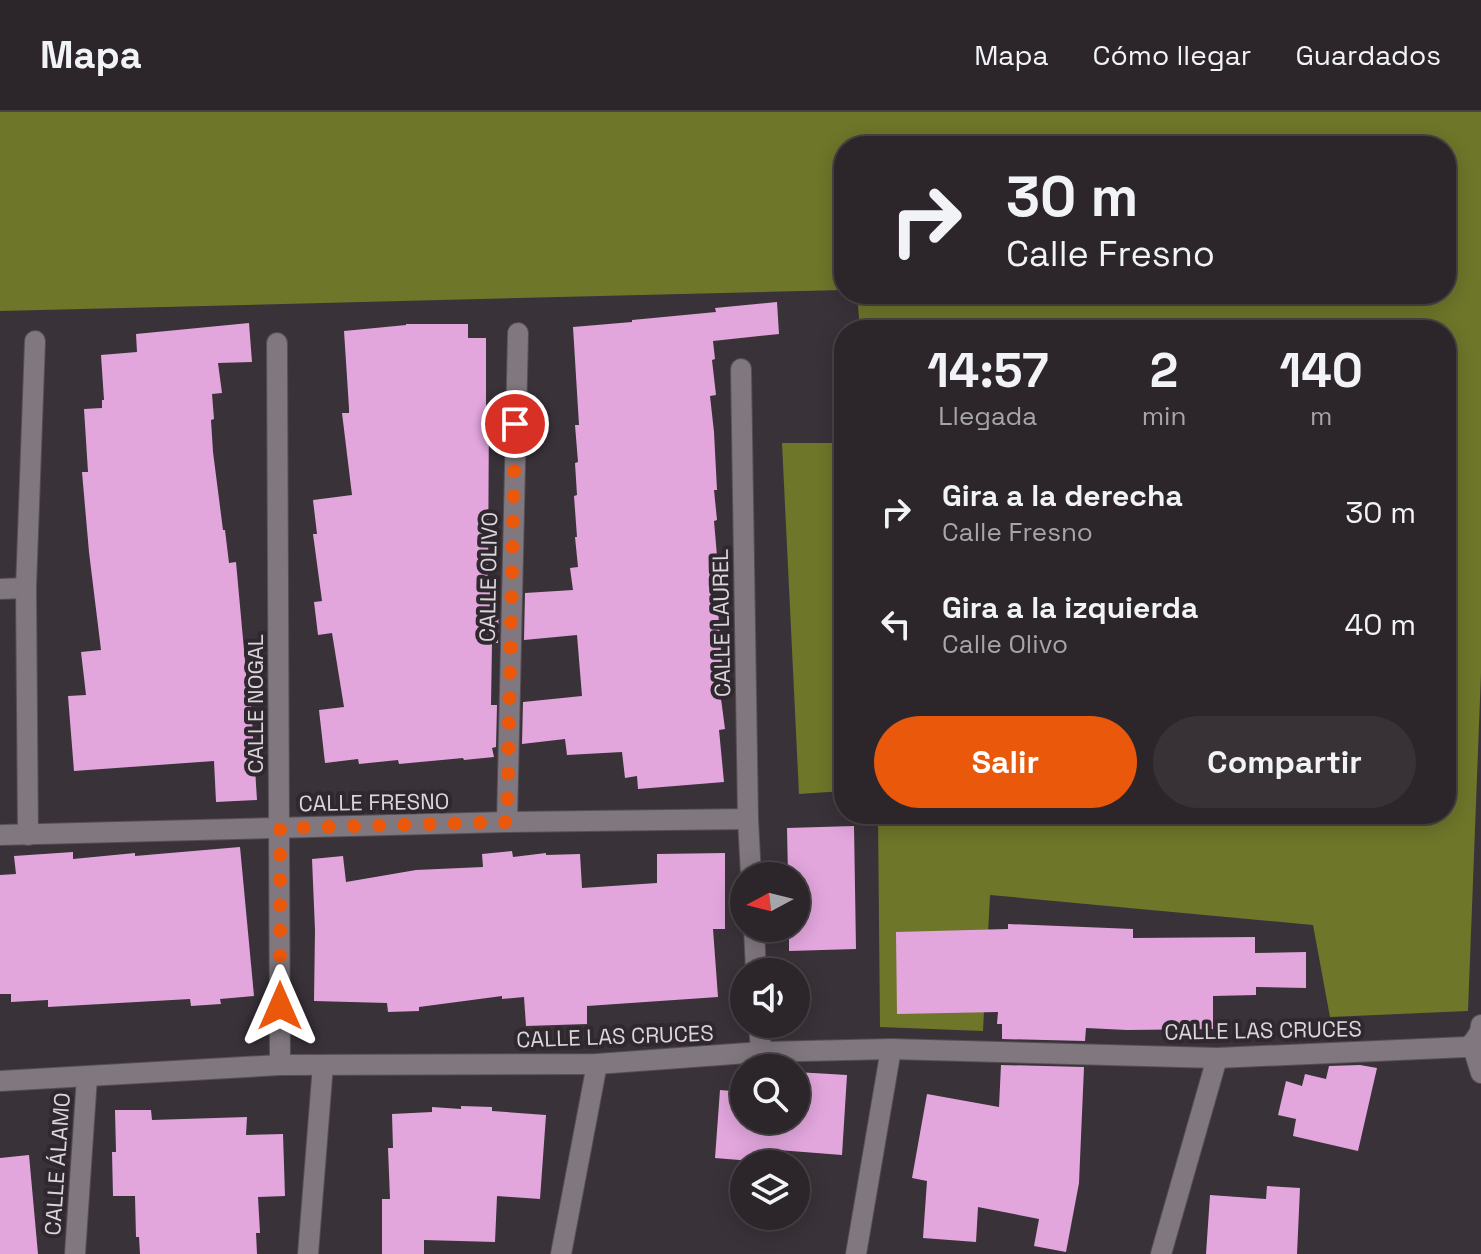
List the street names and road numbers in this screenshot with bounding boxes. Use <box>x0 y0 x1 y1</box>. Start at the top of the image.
street label: CALLE OLIVO <box>473 512 503 642</box>
street label: CALLE LAUREL <box>706 549 736 697</box>
street label: CALLE NOGAL <box>241 634 269 774</box>
street label: CALLE FRESNO <box>298 787 450 817</box>
street label: CALLE LAS CRUCES <box>1164 1014 1362 1046</box>
street label: CALLE LAS CRUCES <box>516 1019 714 1053</box>
street label: CALLE ÁLAMO <box>38 1092 76 1236</box>

